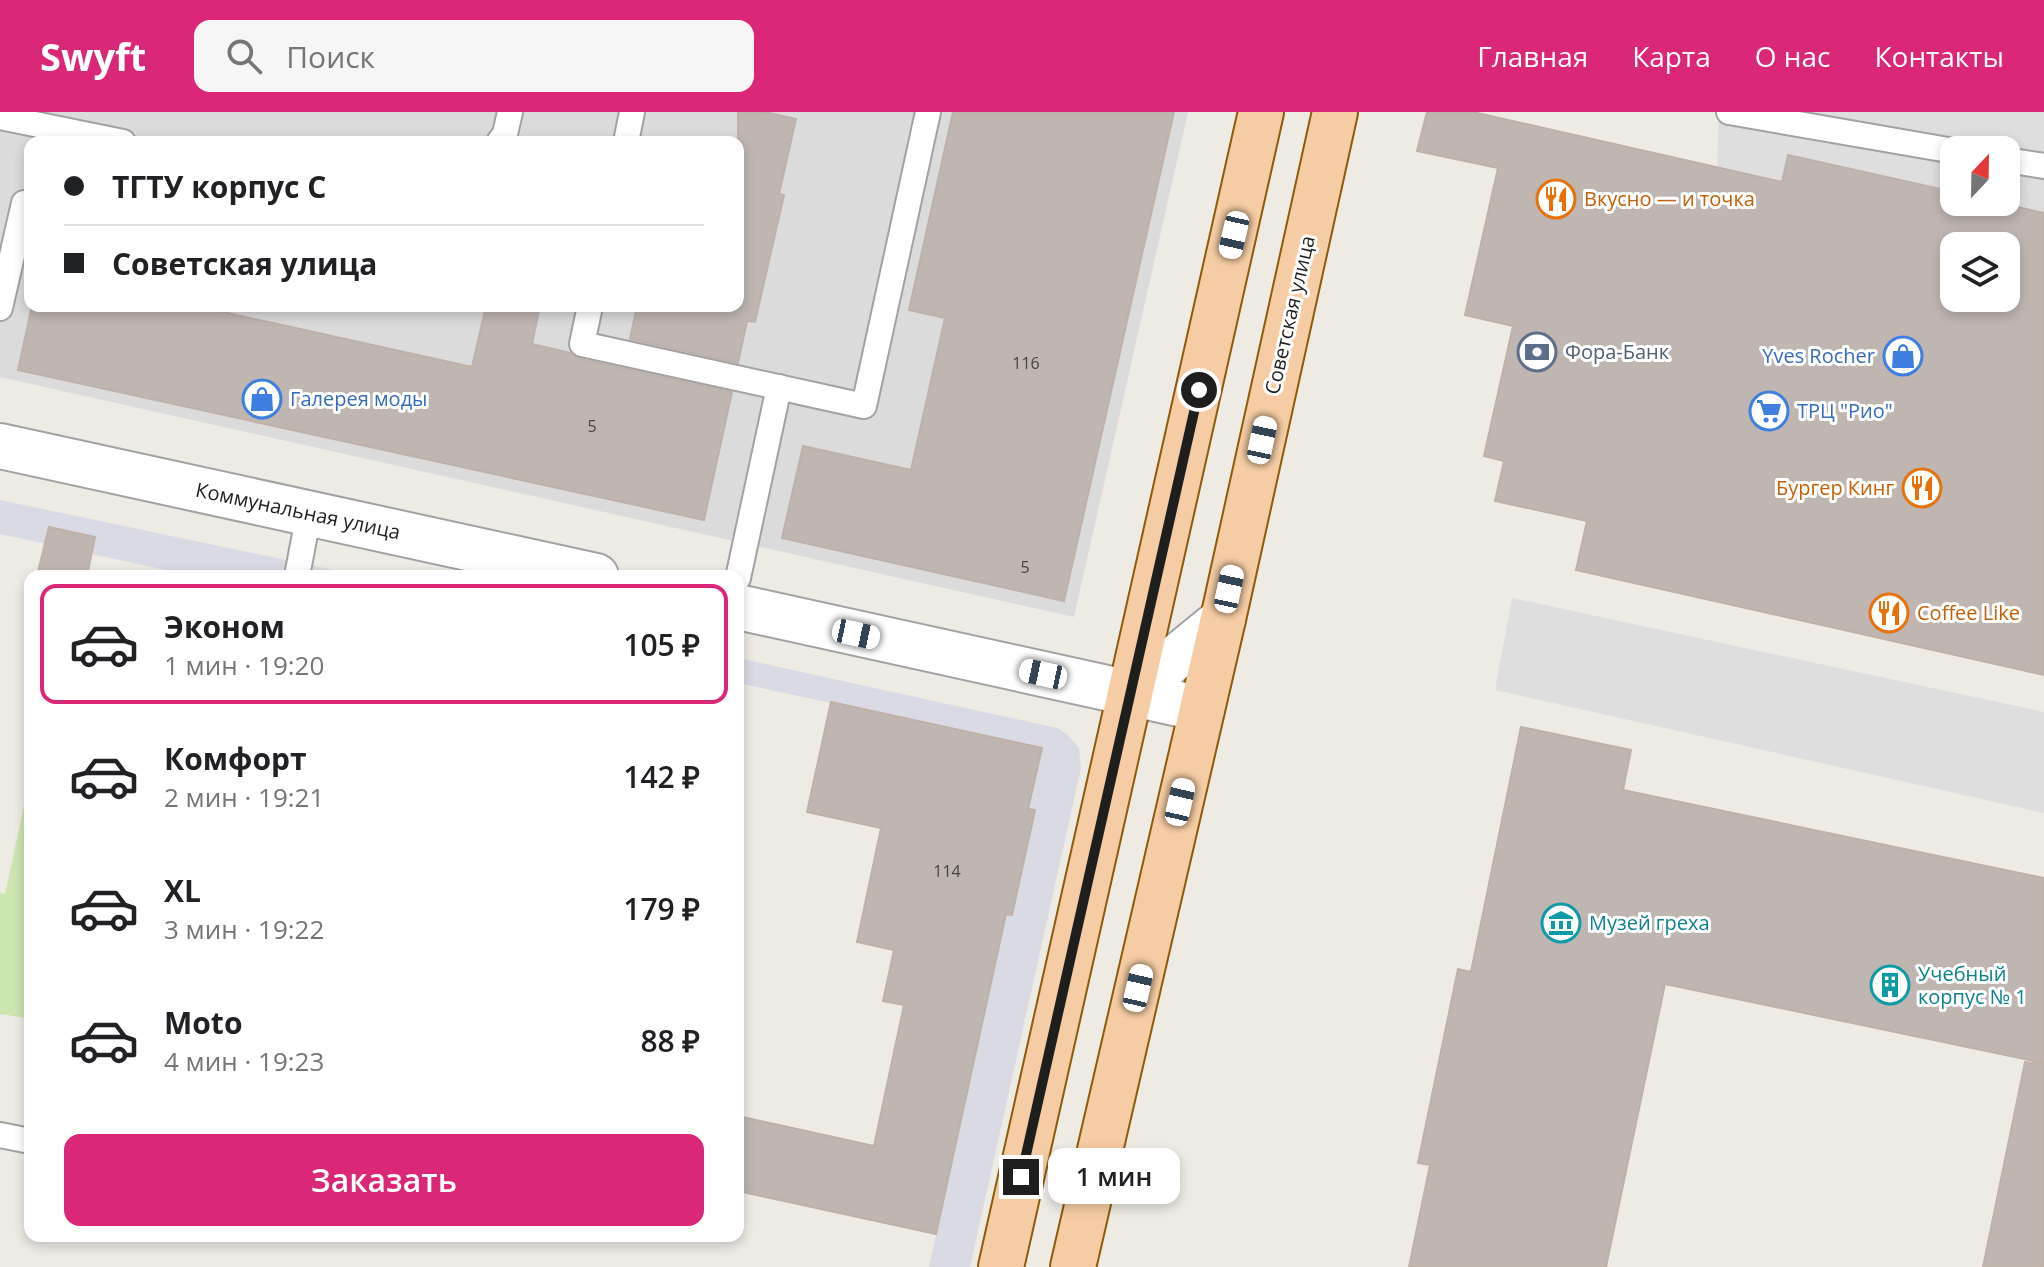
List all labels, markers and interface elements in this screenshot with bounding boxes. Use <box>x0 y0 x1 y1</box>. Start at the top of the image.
search box <box>194 20 754 92</box>
text: Swyft <box>40 30 146 82</box>
icon: search <box>222 34 266 78</box>
text: Поиск <box>286 36 375 77</box>
text: Главная <box>1477 37 1588 75</box>
text: Карта <box>1632 37 1711 75</box>
text: О нас <box>1755 37 1830 75</box>
text: Контакты <box>1874 37 2004 75</box>
north arrow <box>1940 136 2020 216</box>
map controls <box>1940 136 2020 312</box>
text: ТГТУ корпус С <box>112 166 326 207</box>
restaurant icon: Вкусно — и точка <box>1535 178 1577 220</box>
place label: Вкусно — и точка <box>1584 185 1755 212</box>
car <box>1217 209 1251 261</box>
button: layers <box>1940 232 2020 312</box>
street label: Советская улица <box>1258 233 1321 397</box>
text: Советская улица <box>112 243 377 284</box>
bank icon: Фора-Банк <box>1516 331 1558 373</box>
shop icon: Yves Rocher <box>1882 335 1924 377</box>
place label: Фора-Банк <box>1565 338 1670 365</box>
place label: Yves Rocher <box>1762 342 1875 369</box>
house number: 116 <box>1012 352 1040 374</box>
route start <box>1181 372 1217 408</box>
shop icon: Галерея моды <box>241 378 283 420</box>
place label: Галерея моды <box>290 385 427 412</box>
supermarket icon: ТРЦ "Рио" <box>1748 390 1790 432</box>
place label: ТРЦ "Рио" <box>1797 397 1893 424</box>
car <box>1245 414 1279 466</box>
house number: 5 <box>587 415 597 437</box>
restaurant icon: Бургер Кинг <box>1901 467 1943 509</box>
place label: Бургер Кинг <box>1776 474 1894 501</box>
street label: Коммунальная улица <box>193 476 403 545</box>
house number: 5 <box>1020 556 1030 578</box>
car <box>1212 563 1246 615</box>
restaurant icon: Coffee Like <box>1868 592 1910 634</box>
place label: Coffee Like <box>1917 599 2020 626</box>
text: Эконом <box>164 606 285 647</box>
icon: car <box>68 608 140 680</box>
car <box>830 617 882 651</box>
text: 105 ₽ <box>623 624 700 665</box>
text: 1 мин · 19:20 <box>164 647 324 683</box>
car <box>1017 657 1069 691</box>
text: Комфорт <box>164 738 307 779</box>
icon: car <box>68 740 140 812</box>
text: 142 ₽ <box>623 756 700 797</box>
car <box>1163 776 1197 828</box>
text: 2 мин · 19:21 <box>164 779 324 815</box>
house number: 114 <box>933 860 961 882</box>
text: XL <box>164 870 201 911</box>
icon: car <box>68 872 140 944</box>
text: 179 ₽ <box>623 888 700 929</box>
museum icon: Музей греха <box>1540 902 1582 944</box>
place label: Музей греха <box>1589 909 1710 936</box>
text: 3 мин · 19:22 <box>164 911 324 947</box>
place label: Учебный корпус № 1 <box>1918 960 2027 1010</box>
car <box>1121 962 1155 1014</box>
building icon: Учебный корпус № 1 <box>1869 964 1911 1006</box>
text: Moto <box>164 1002 242 1043</box>
icon: car <box>68 1004 140 1076</box>
text: 88 ₽ <box>640 1020 700 1061</box>
text: 4 мин · 19:23 <box>164 1043 324 1079</box>
button: Заказать <box>64 1134 704 1226</box>
callout: 1 мин <box>1049 1149 1181 1205</box>
text: 1 мин <box>1076 1158 1152 1194</box>
route end <box>1003 1159 1039 1195</box>

